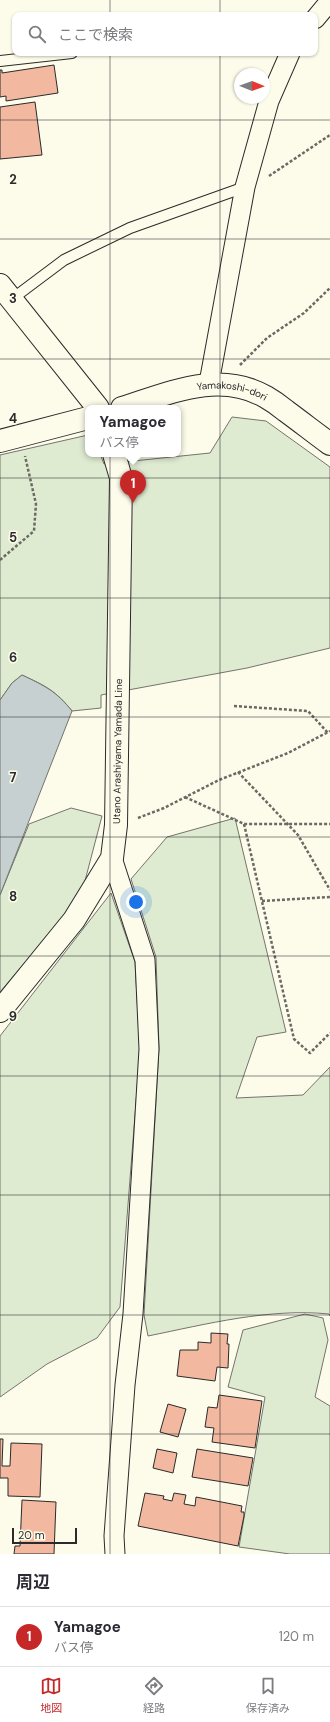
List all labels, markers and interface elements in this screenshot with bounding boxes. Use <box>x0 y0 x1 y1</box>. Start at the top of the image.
search box <box>12 12 318 56</box>
icon: search <box>26 23 48 45</box>
text: ここで検索 <box>58 25 133 45</box>
north arrow <box>234 68 270 104</box>
text: 2 <box>9 171 17 188</box>
text: 3 <box>9 290 17 307</box>
street label: Yamakoshi-dori <box>196 378 270 403</box>
popup <box>85 405 181 457</box>
text: 4 <box>9 410 17 427</box>
text: Yamagoe <box>100 412 166 432</box>
text: バス停 <box>100 434 139 451</box>
pin: 1 <box>120 470 146 503</box>
text: 5 <box>9 529 17 546</box>
text: 6 <box>9 649 17 666</box>
street label: Utano Arashiyama Yamada Line <box>110 678 125 824</box>
text: 7 <box>10 769 17 786</box>
text: 8 <box>9 888 17 905</box>
your location <box>126 892 146 912</box>
text: 9 <box>9 1008 17 1025</box>
scale bar <box>12 1526 77 1545</box>
text: 20 m <box>18 1528 44 1542</box>
text: 周辺 <box>16 1571 50 1593</box>
text: Yamagoe <box>54 1617 121 1637</box>
text: 1 <box>27 1628 31 1645</box>
text: 120 m <box>279 1628 314 1645</box>
text: バス停 <box>54 1639 93 1656</box>
tab: 地図 <box>40 1675 62 1715</box>
tab: 経路 <box>143 1675 165 1715</box>
tab: 保存済み <box>246 1675 290 1715</box>

